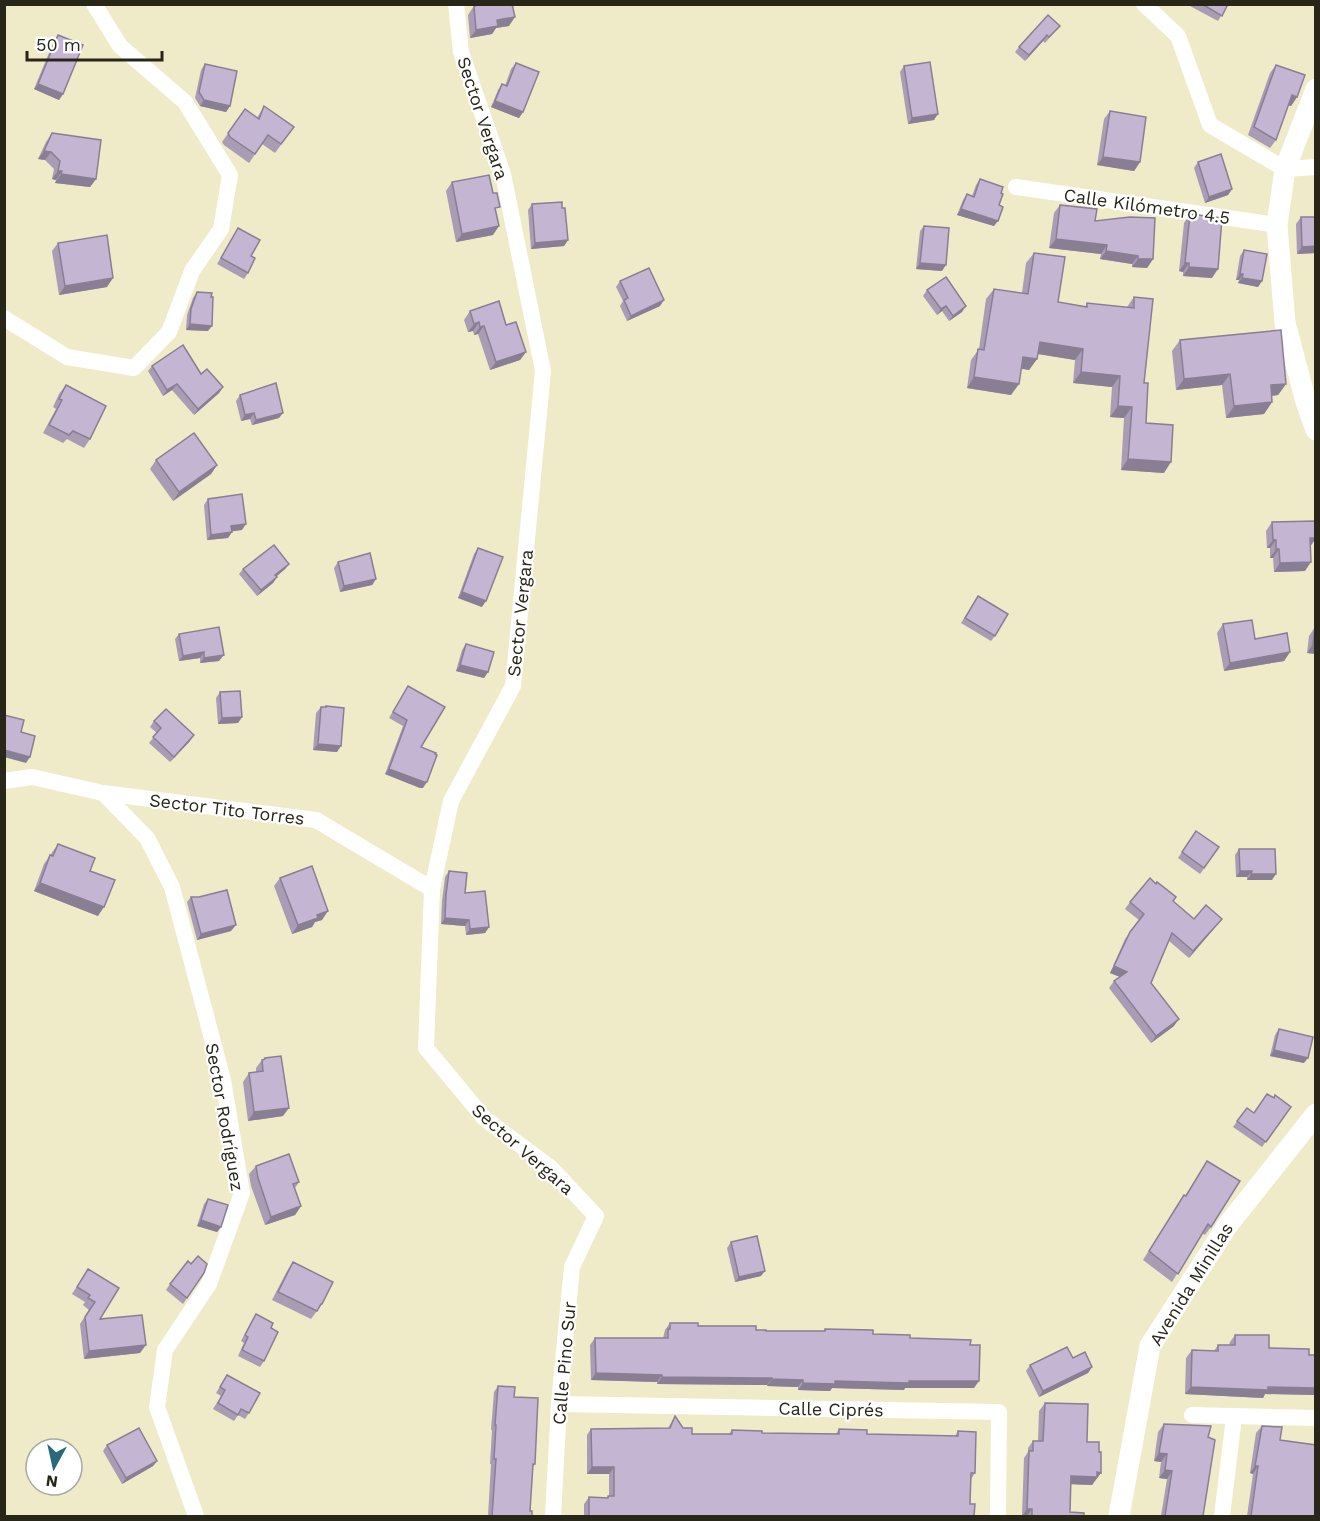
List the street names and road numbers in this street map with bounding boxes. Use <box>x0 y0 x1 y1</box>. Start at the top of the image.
street label: Sector Vergara <box>453 54 513 182</box>
street label: Calle Kilómetro 4.5 <box>1062 184 1232 228</box>
street label: Sector Vergara <box>503 548 537 678</box>
street label: Sector Tito Torres <box>148 789 306 829</box>
street label: Sector Rodríguez <box>202 1041 248 1193</box>
street label: Sector Vergara <box>468 1099 578 1199</box>
street label: Avenida Minillas <box>1145 1219 1237 1349</box>
street label: Calle Pino Sur <box>548 1300 580 1426</box>
street label: Calle Ciprés <box>778 1398 884 1420</box>

